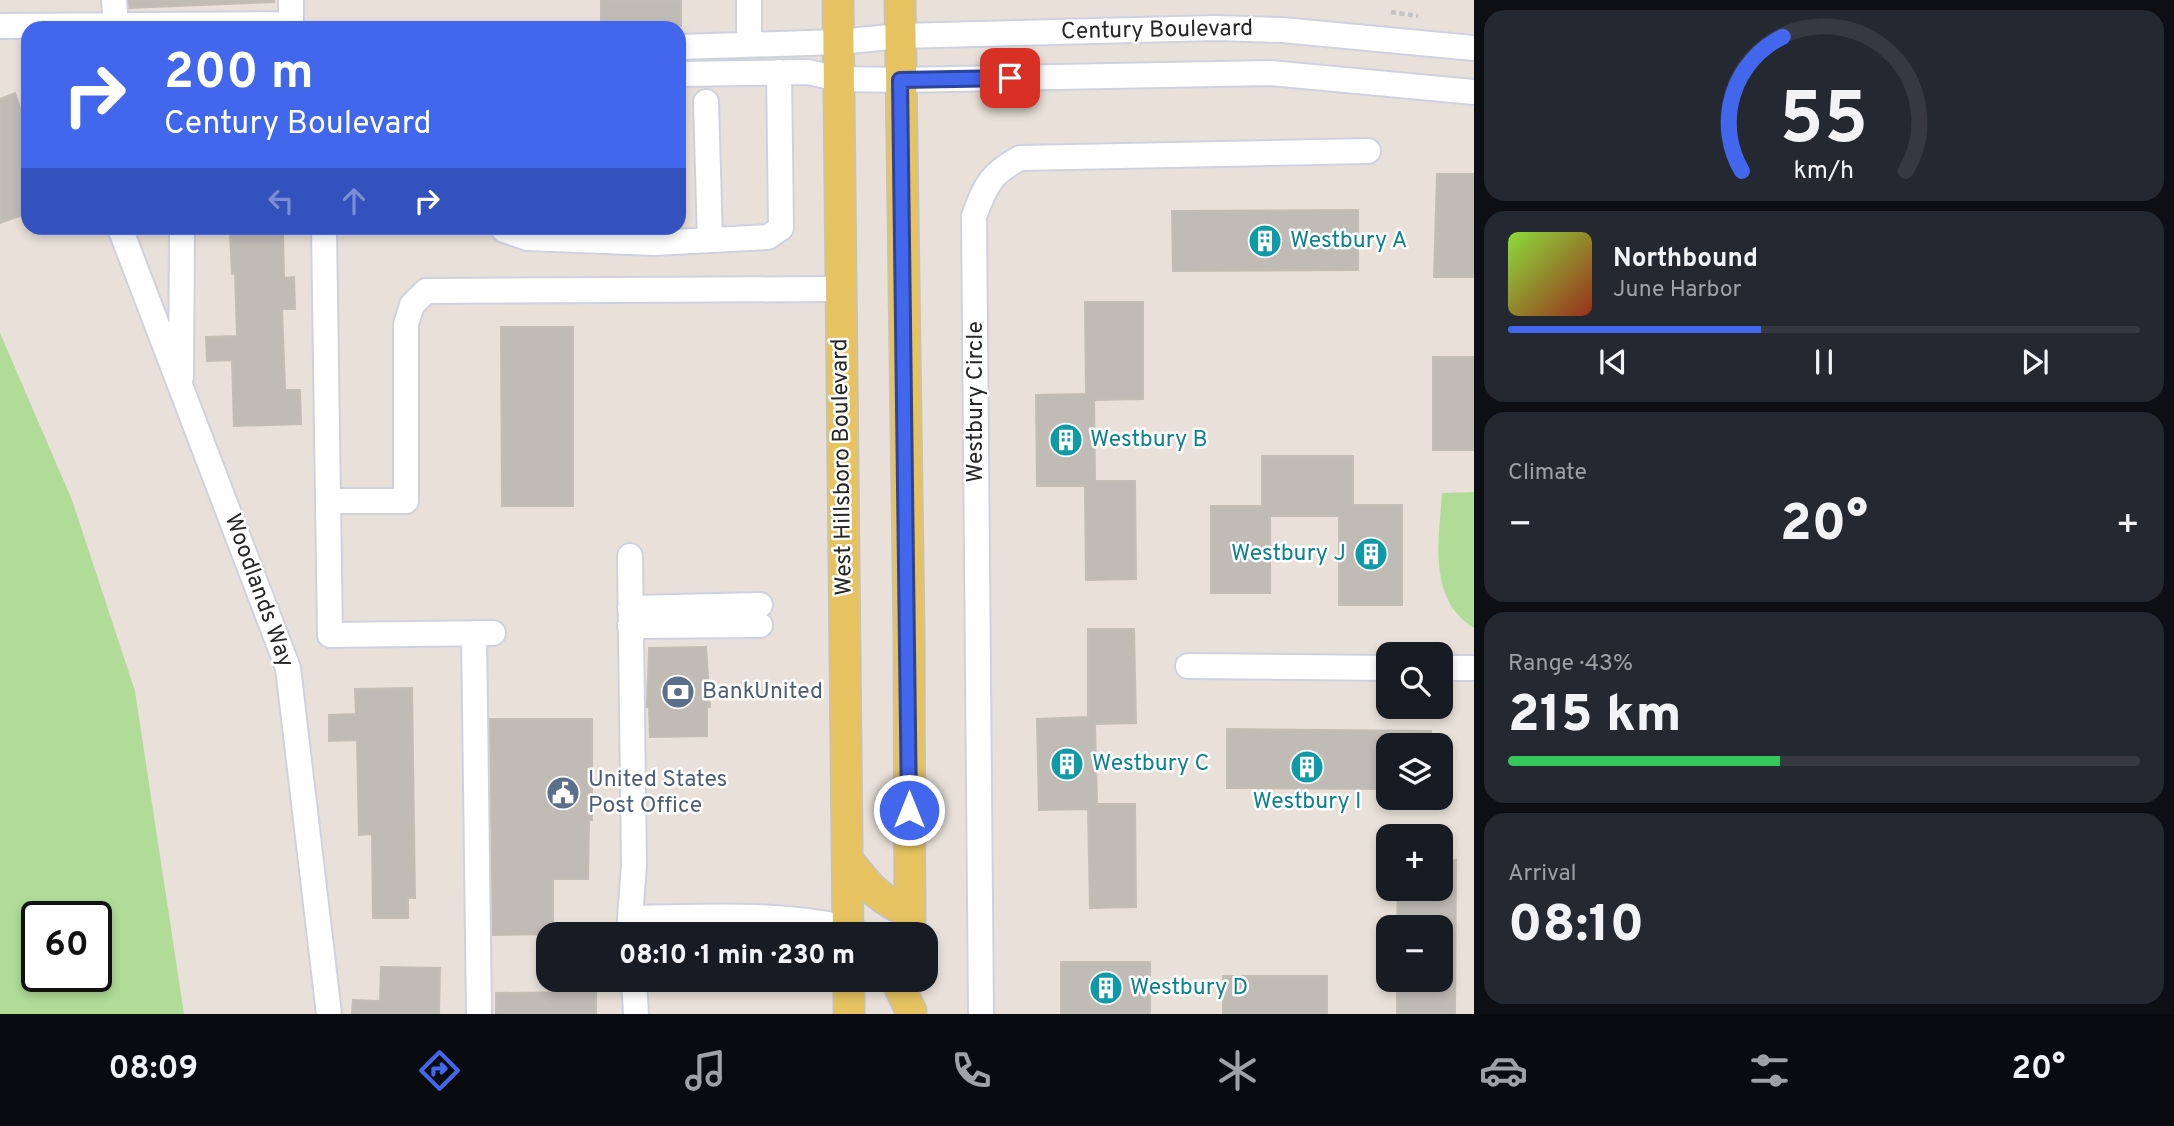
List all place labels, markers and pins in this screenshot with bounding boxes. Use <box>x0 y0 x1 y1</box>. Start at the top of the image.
pin <box>980 48 1040 108</box>
building icon: Westbury A <box>1246 222 1284 260</box>
place label: Westbury A <box>1290 227 1407 256</box>
building icon: Westbury B <box>1047 421 1085 459</box>
place label: Westbury B <box>1090 426 1208 455</box>
building icon: Westbury J <box>1352 535 1390 573</box>
place label: Westbury J <box>1231 540 1346 569</box>
bank icon: BankUnited <box>659 673 697 711</box>
place label: BankUnited <box>702 678 823 707</box>
building icon: Westbury C <box>1048 745 1086 783</box>
building icon: Westbury I <box>1288 748 1326 786</box>
place label: Westbury C <box>1092 750 1209 779</box>
place label: United States Post Office <box>588 766 727 821</box>
public building icon: United States Post Office <box>544 774 582 812</box>
place label: Westbury I <box>1252 788 1362 817</box>
building icon: Westbury D <box>1087 969 1125 1007</box>
place label: Westbury D <box>1130 974 1248 1003</box>

